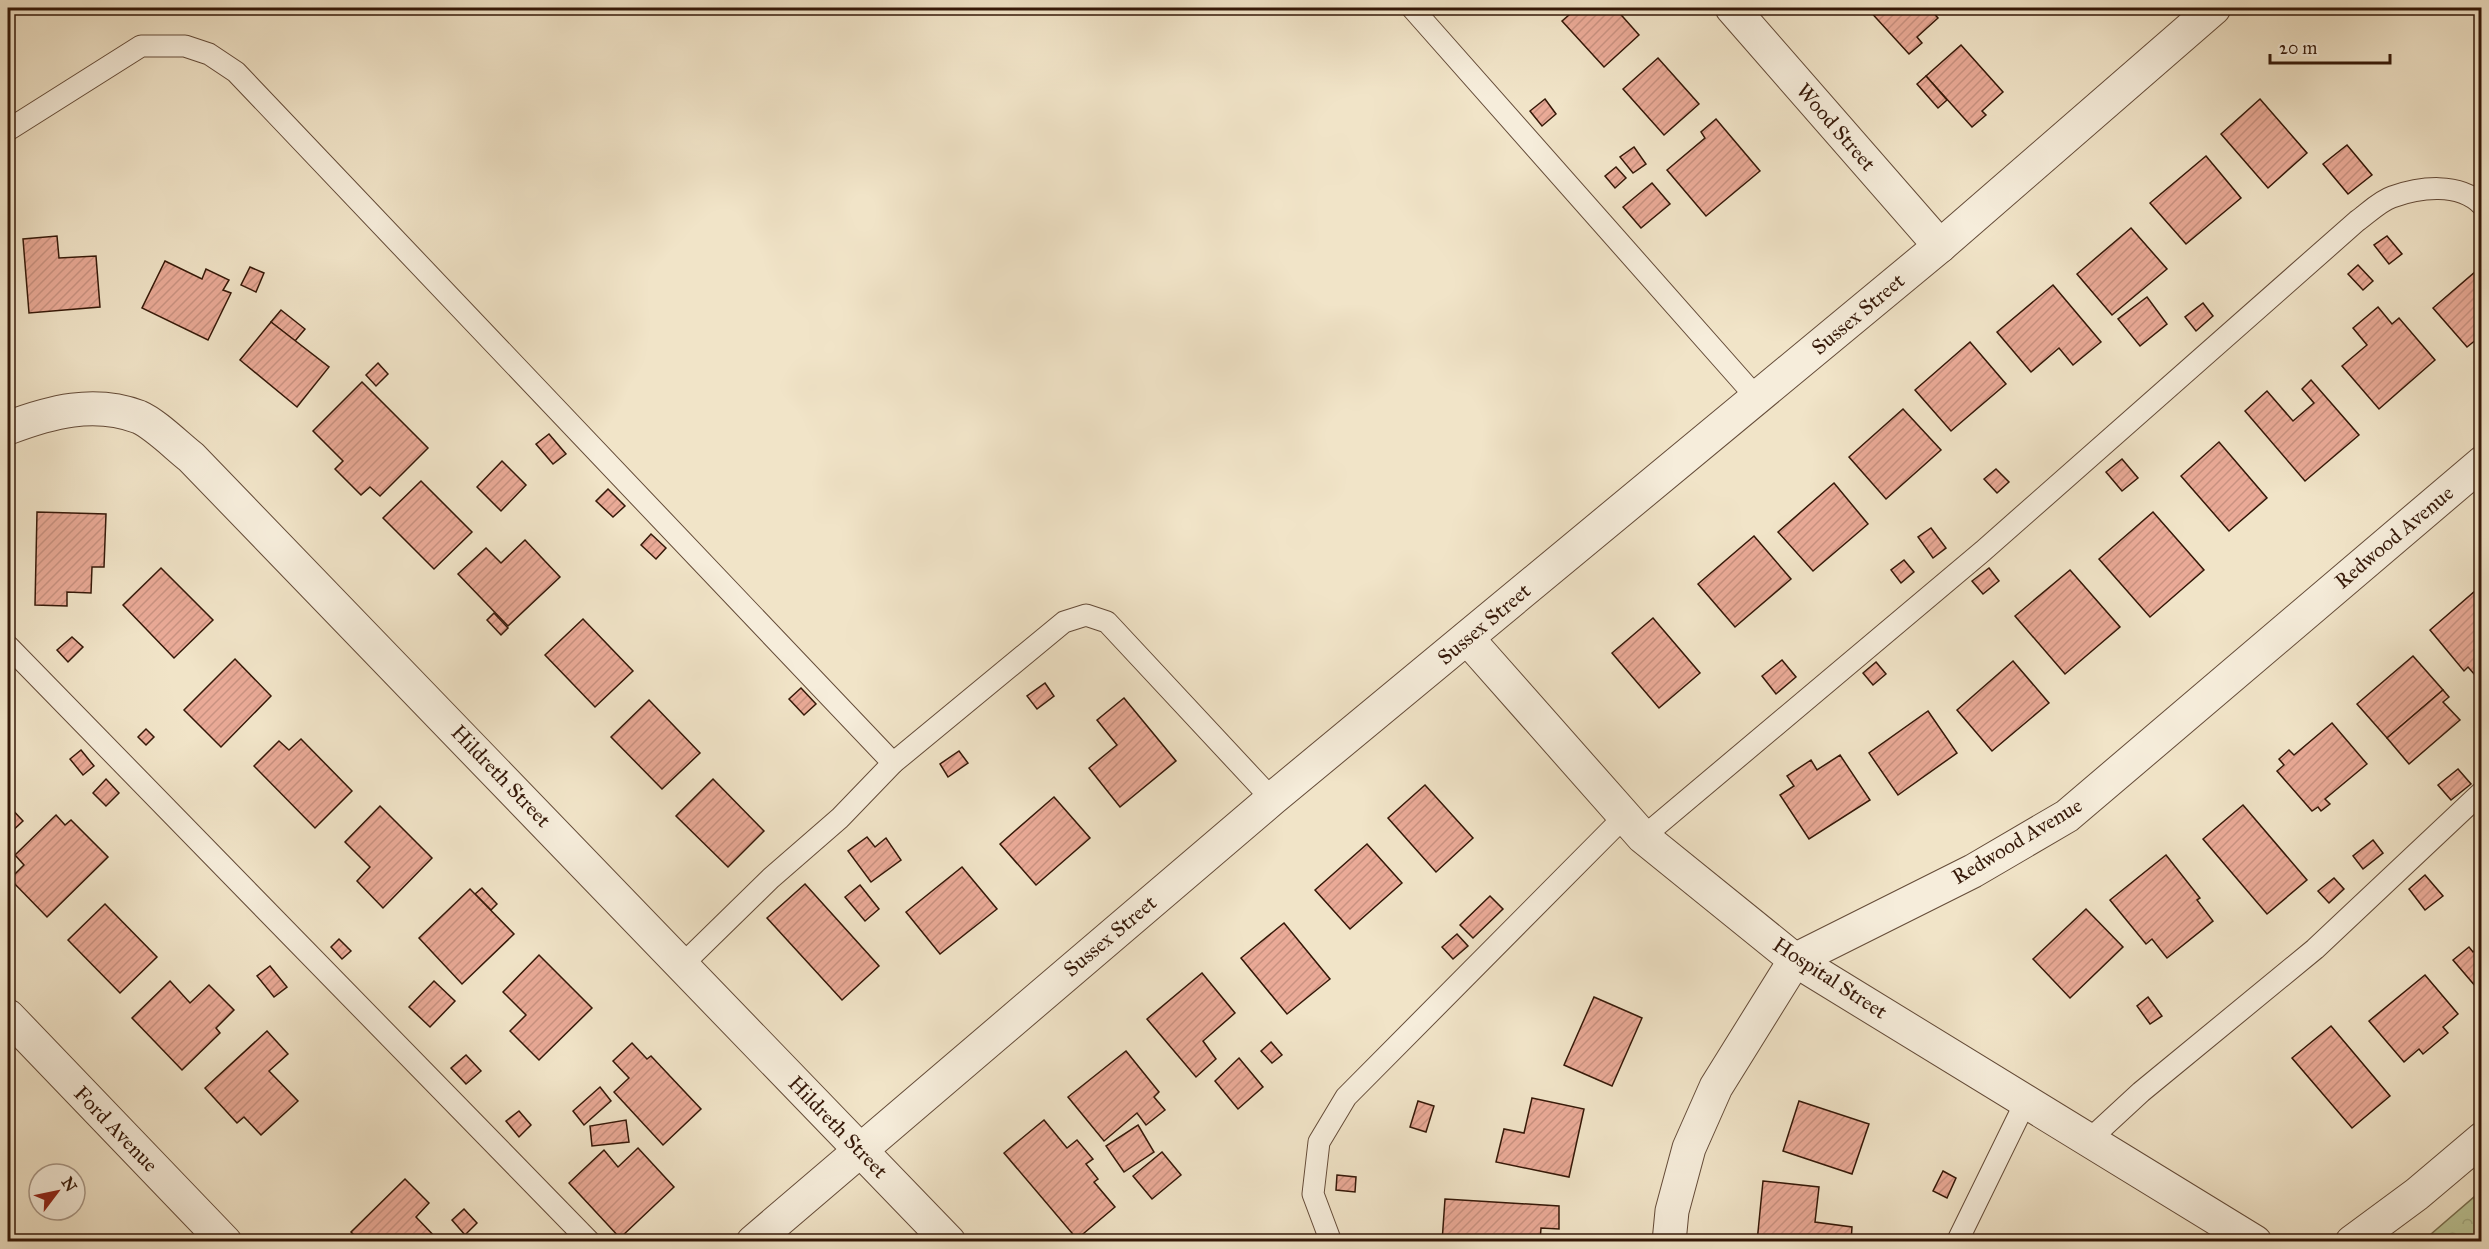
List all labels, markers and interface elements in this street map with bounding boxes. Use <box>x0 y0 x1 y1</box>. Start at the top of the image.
scale bar <box>2270 27 2390 65</box>
text: 20 m <box>2279 37 2317 59</box>
street label: Wood Street <box>1791 78 1882 177</box>
street label: Sussex Street <box>1806 267 1910 360</box>
street label: Redwood Avenue <box>2329 480 2459 594</box>
street label: Sussex Street <box>1432 577 1536 670</box>
street label: Hildreth Street <box>446 719 557 833</box>
street label: Redwood Avenue <box>1947 792 2087 890</box>
street label: Sussex Street <box>1058 889 1162 982</box>
street label: Hospital Street <box>1768 931 1893 1025</box>
street label: Hildreth Street <box>783 1070 894 1184</box>
street label: Ford Avenue <box>69 1080 164 1178</box>
north arrow <box>27 1162 87 1222</box>
text: N <box>58 1174 81 1195</box>

